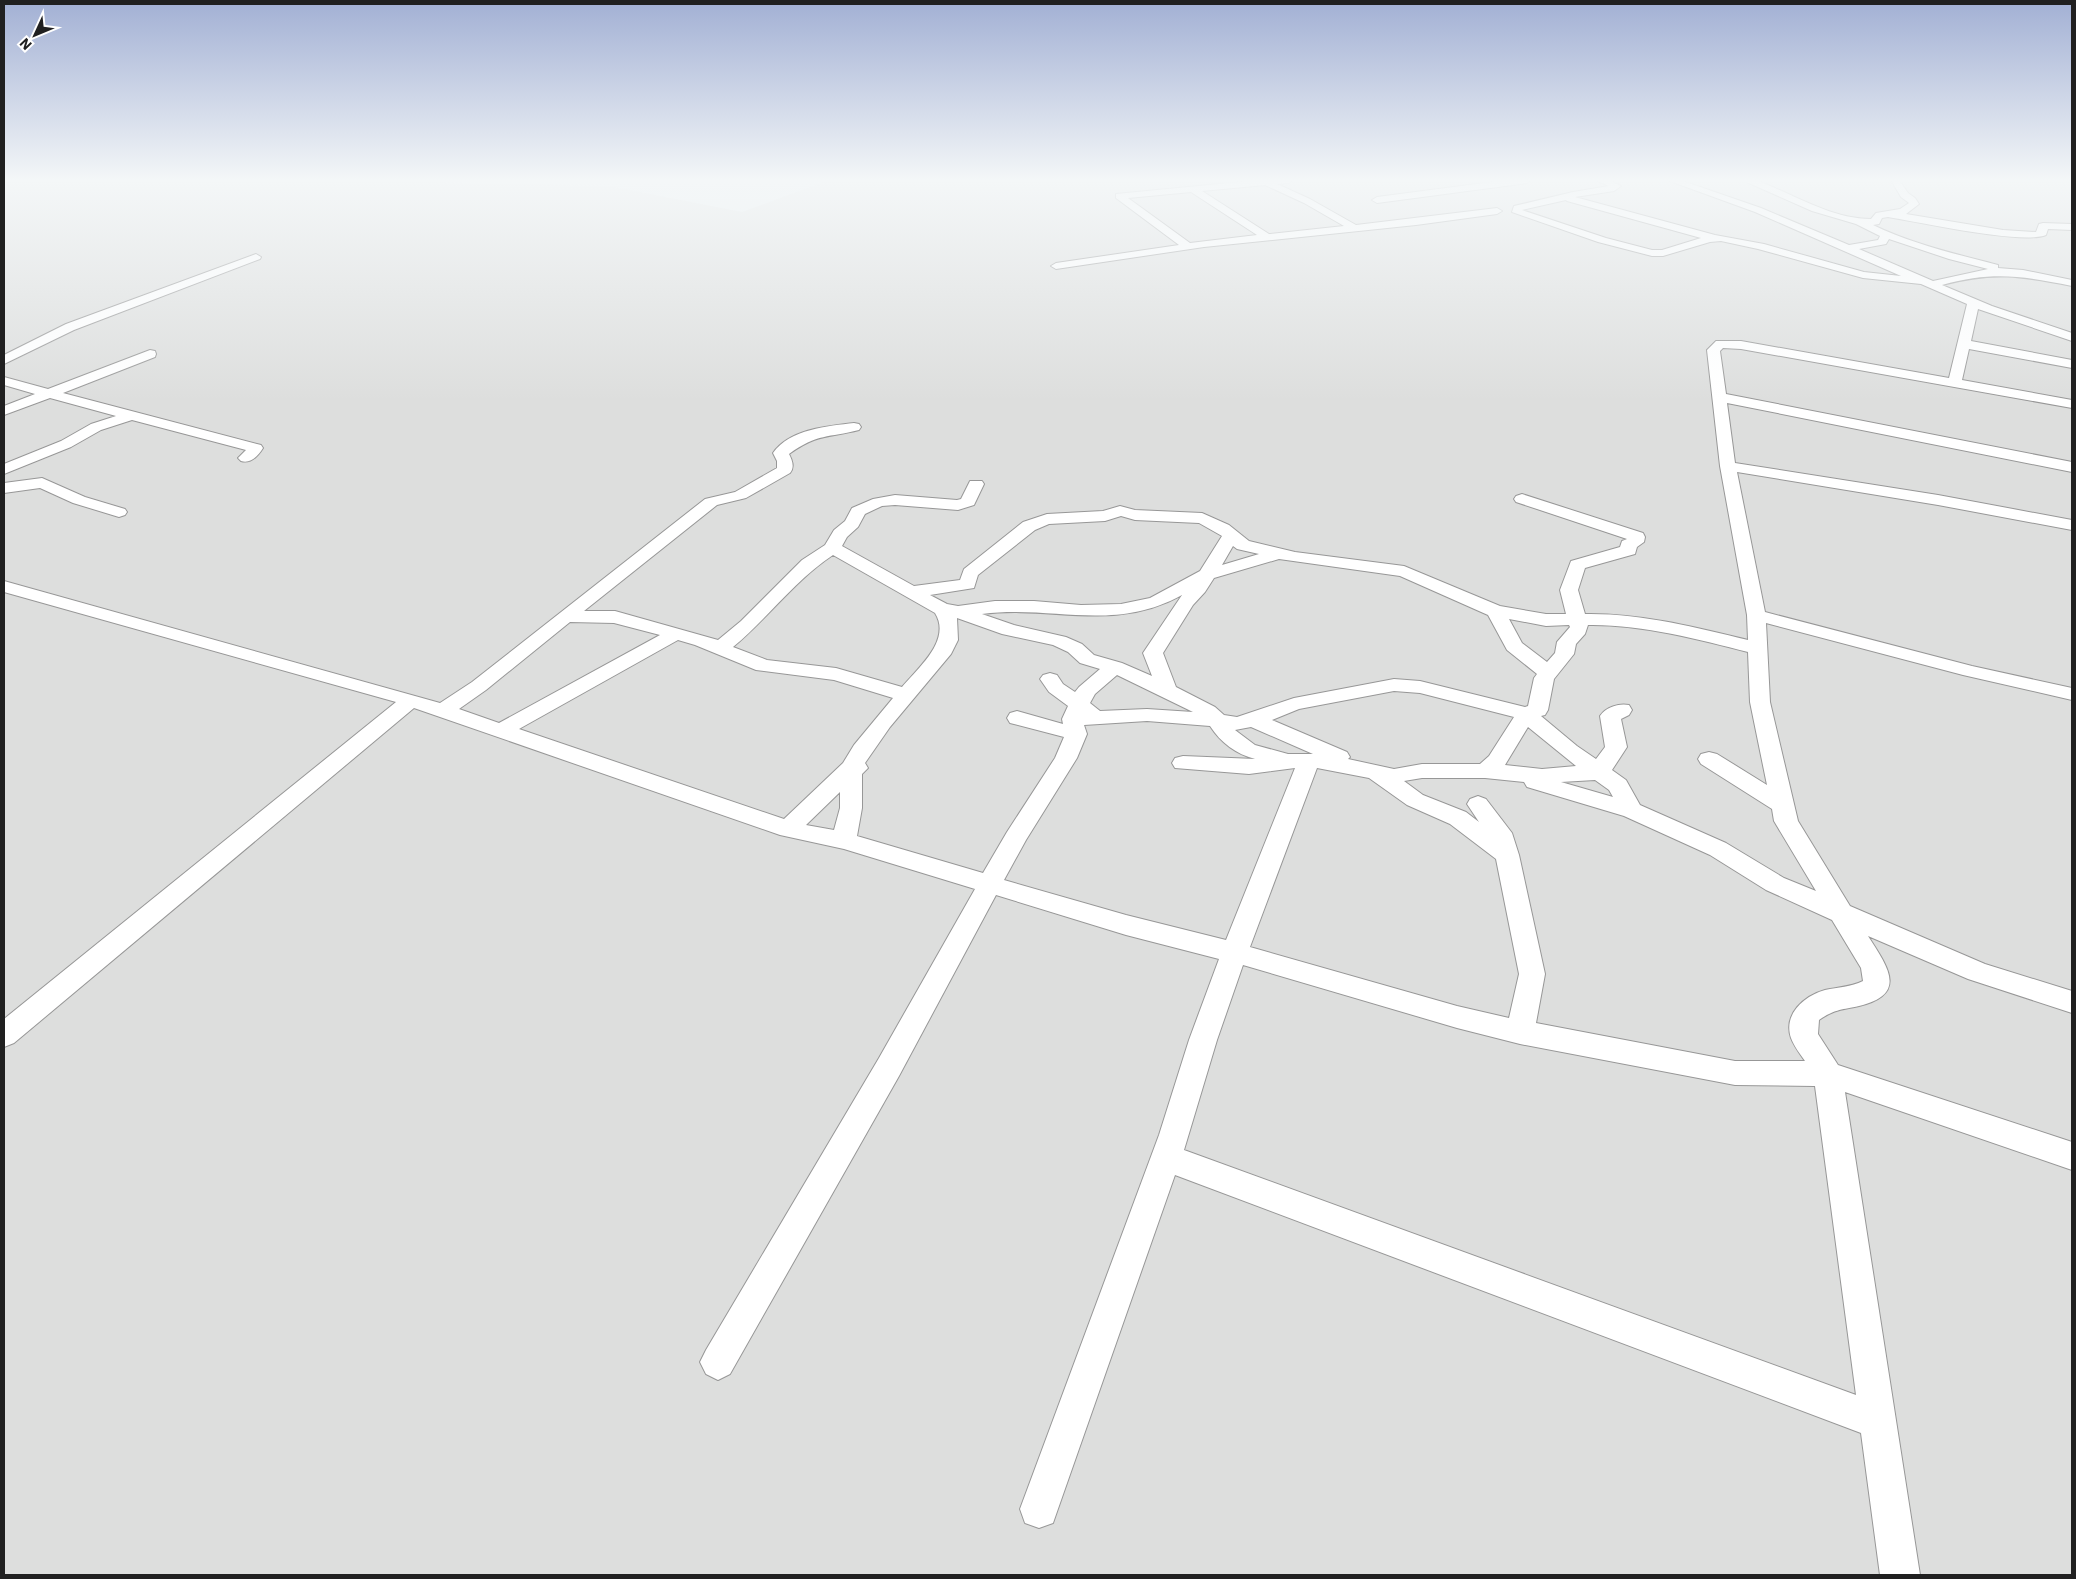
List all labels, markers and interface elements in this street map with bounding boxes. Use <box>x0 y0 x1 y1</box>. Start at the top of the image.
north arrow <box>10 10 60 60</box>
text: N <box>16 34 36 54</box>

